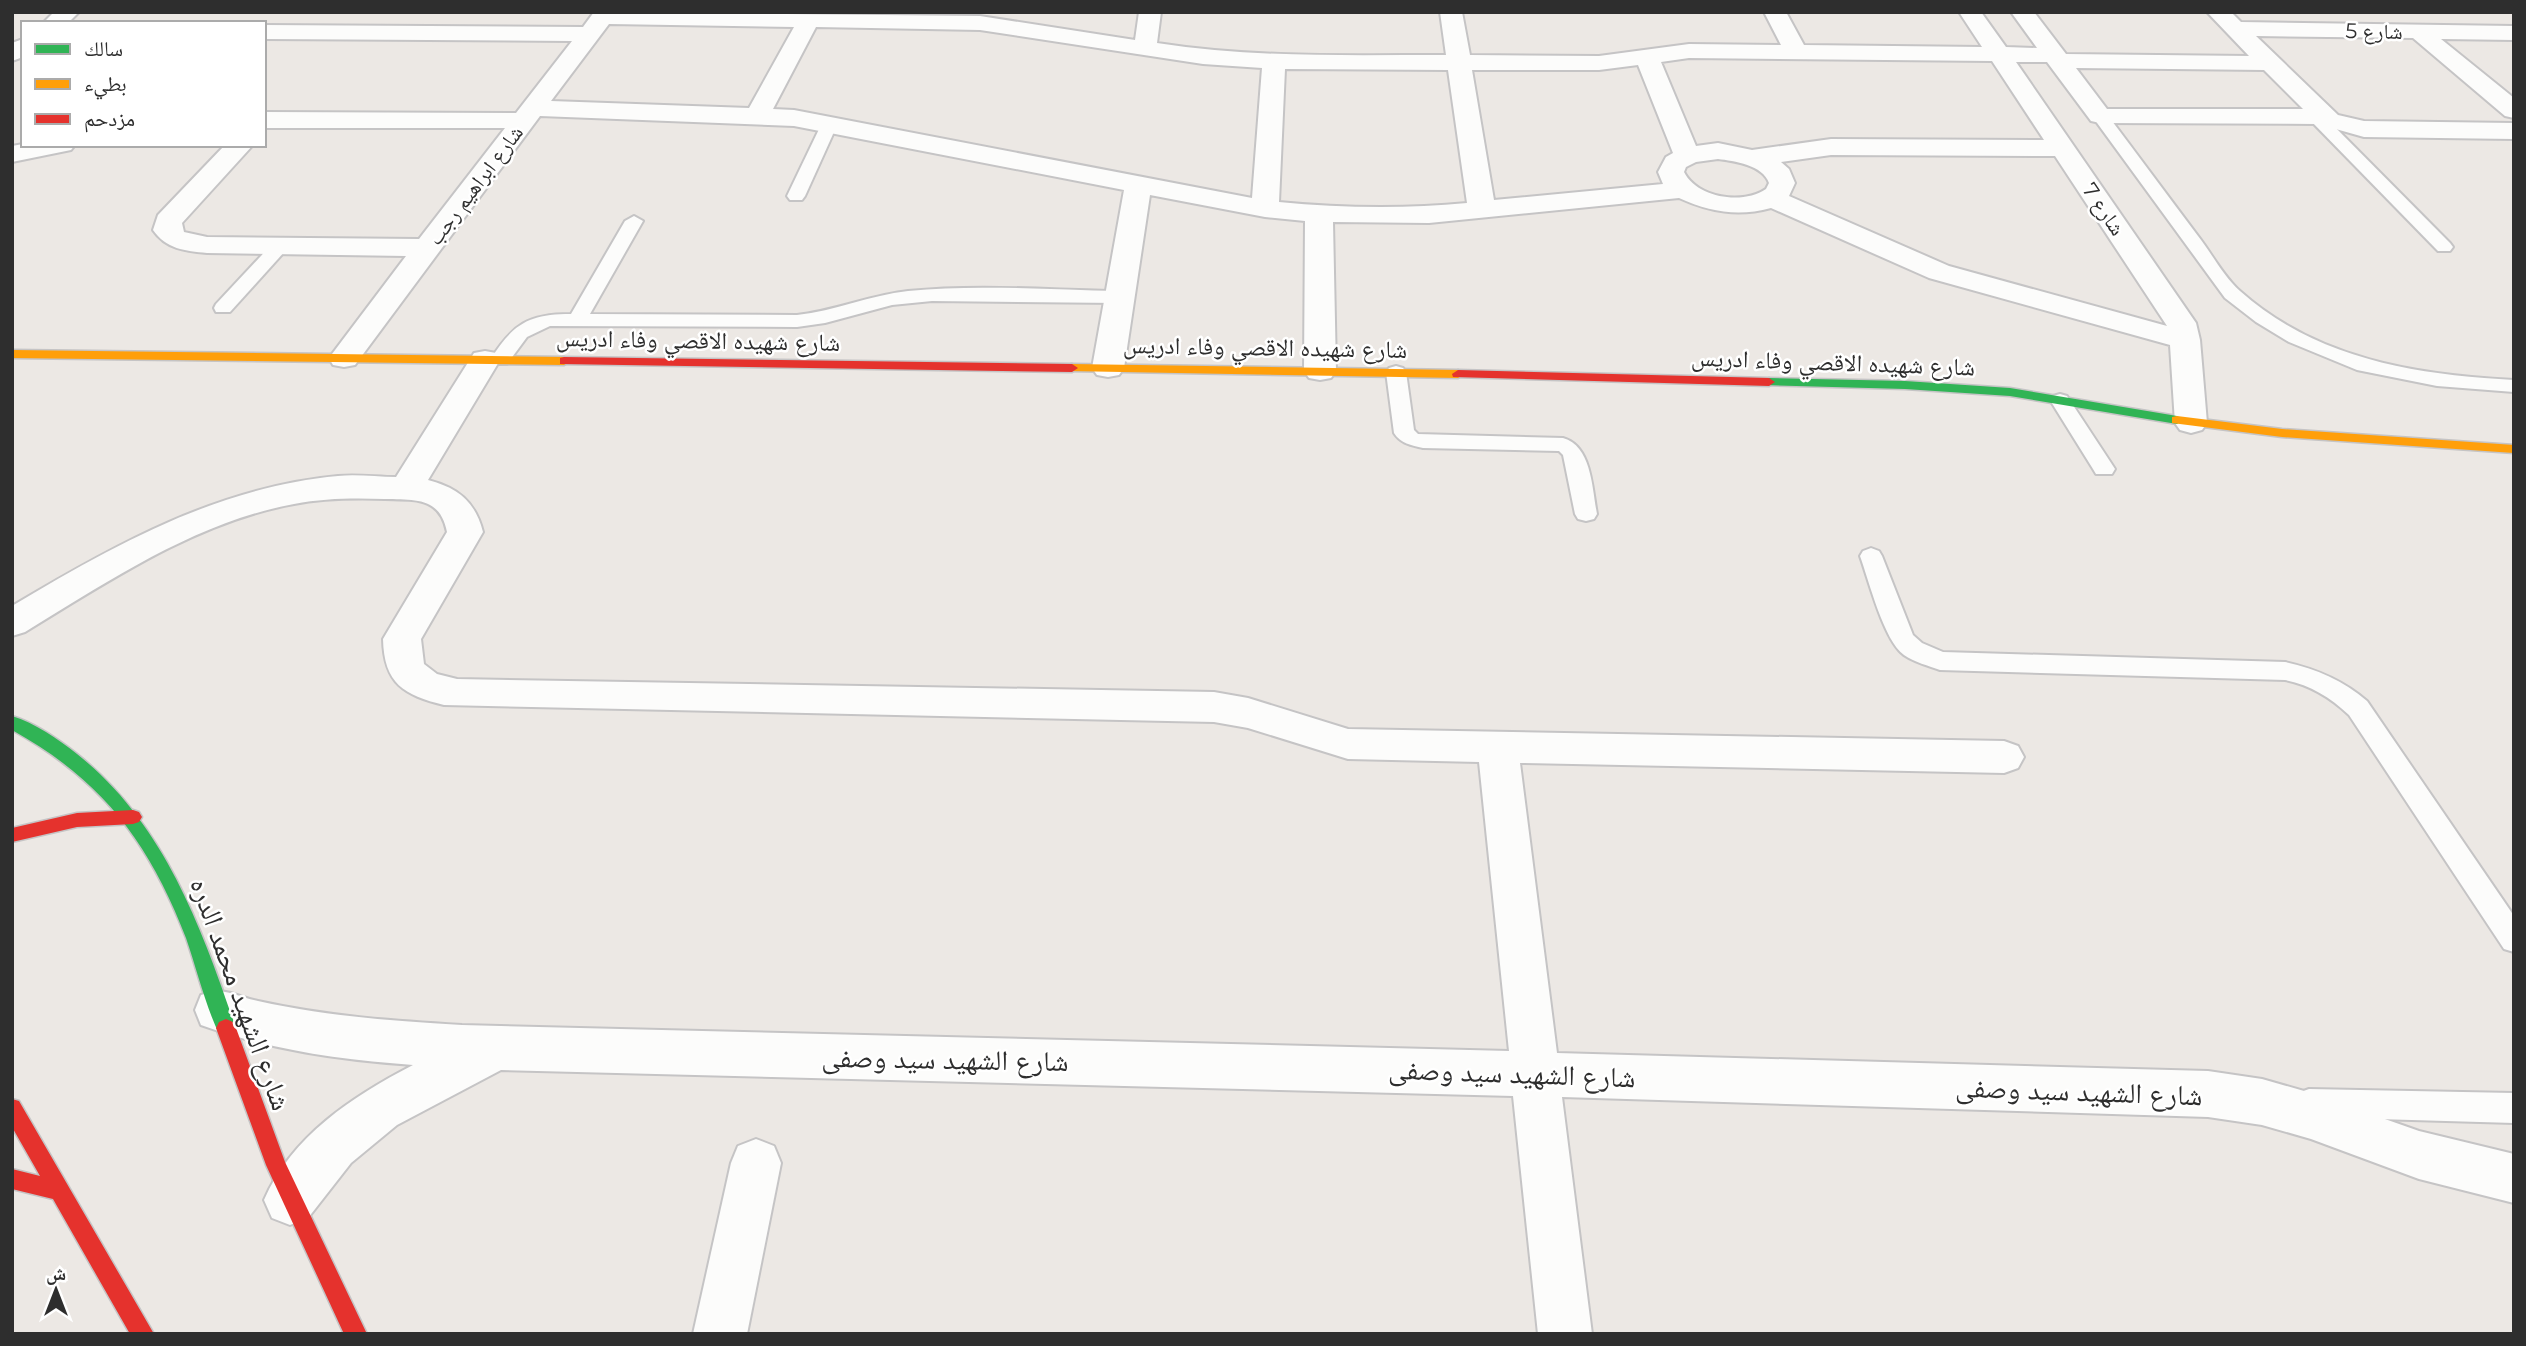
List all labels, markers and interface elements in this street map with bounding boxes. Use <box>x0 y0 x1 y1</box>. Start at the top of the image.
street label: شارع 5 <box>2345 18 2403 45</box>
legend <box>21 21 266 147</box>
text: سالك <box>84 36 123 61</box>
text: بطيء <box>84 71 127 100</box>
text: مزدحم <box>84 106 135 133</box>
street label: شارع ابراهيم رجب <box>422 120 530 251</box>
street label: شارع 7 <box>2077 178 2131 241</box>
street label: شارع شهيده الاقصي وفاء ادريس <box>556 323 840 362</box>
street label: شارع شهيده الاقصي وفاء ادريس <box>1123 330 1407 369</box>
street label: شارع شهيده الاقصي وفاء ادريس <box>1690 343 1976 387</box>
street label: شارع الشهيد محمد الدره <box>182 873 299 1115</box>
street label: شارع الشهيد سيد وصفى <box>821 1040 1069 1079</box>
street label: شارع الشهيد سيد وصفى <box>1388 1052 1636 1095</box>
street label: شارع الشهيد سيد وصفى <box>1955 1070 2203 1113</box>
north arrow <box>21 1255 91 1325</box>
text: ش <box>46 1262 66 1285</box>

